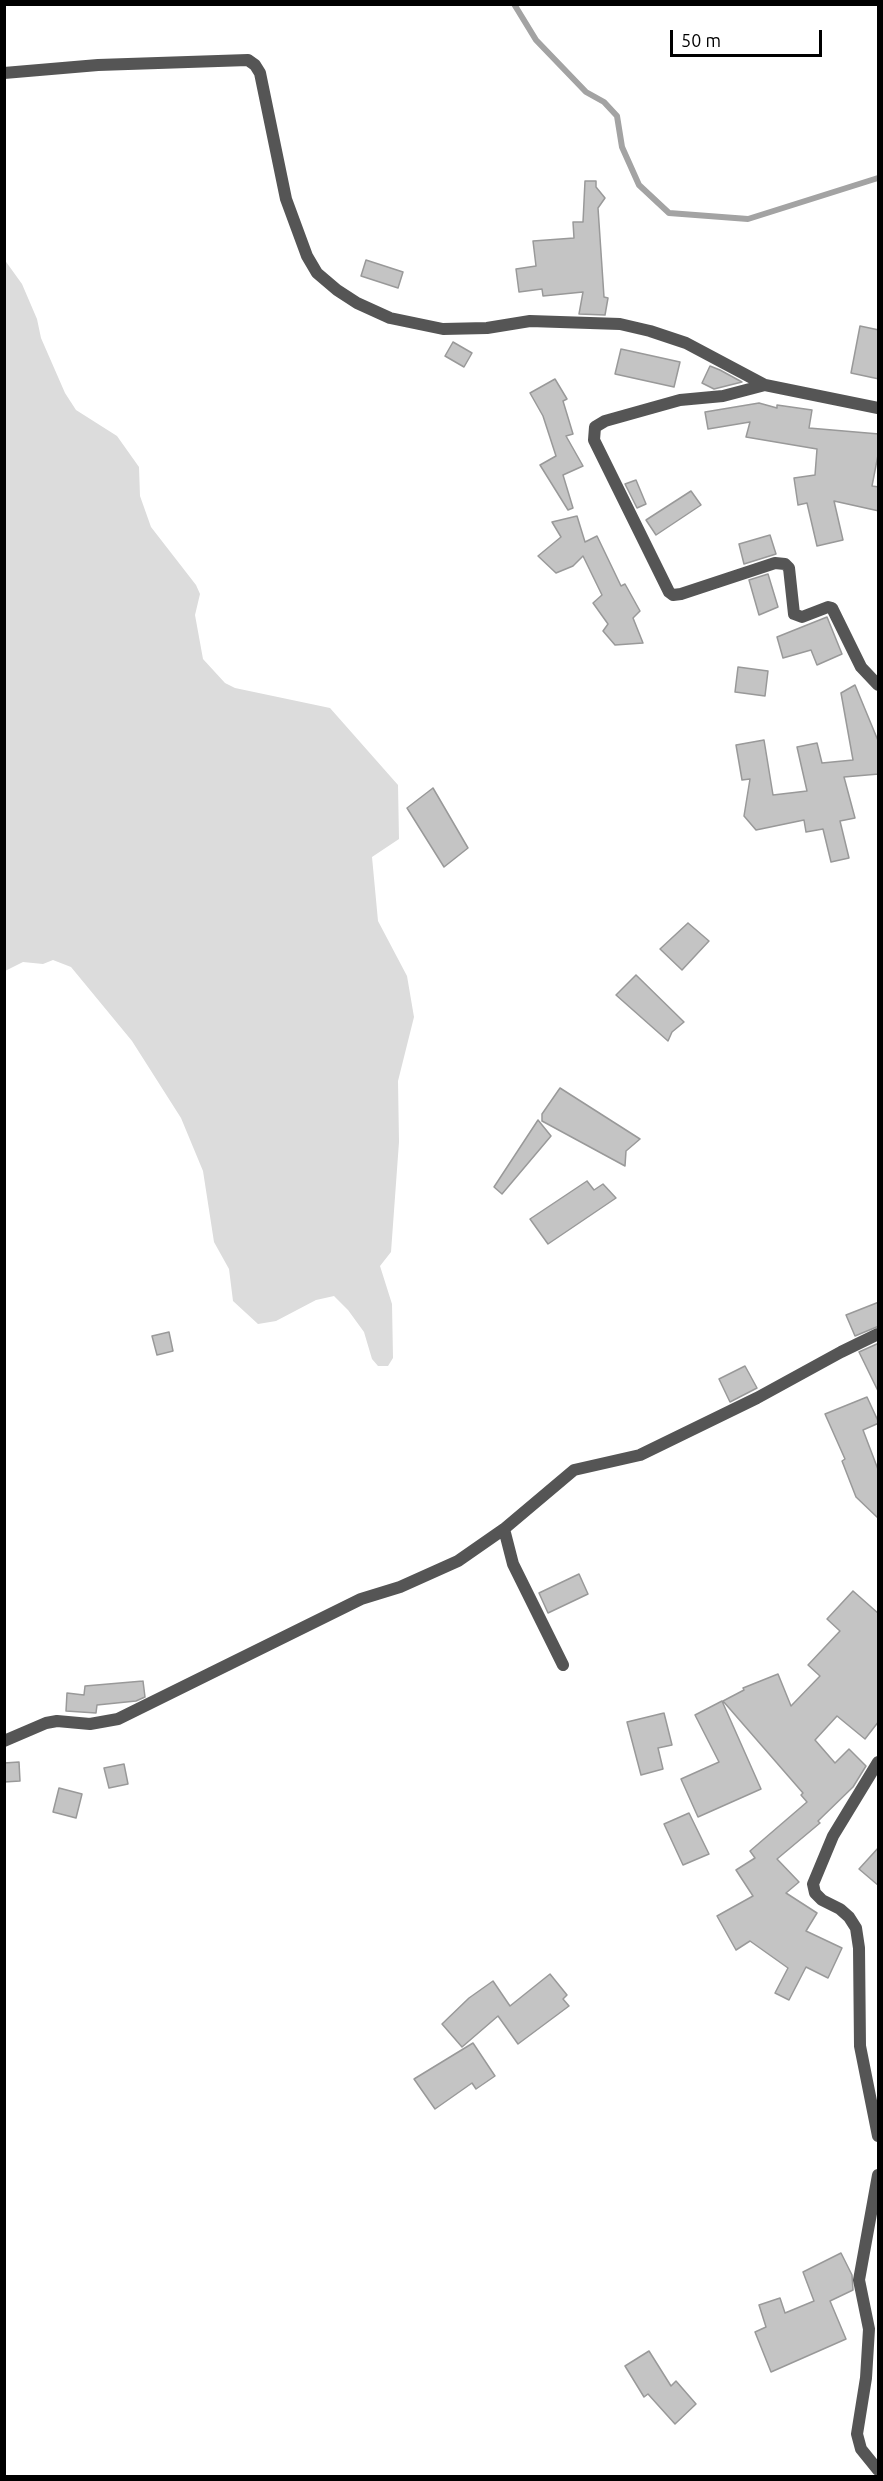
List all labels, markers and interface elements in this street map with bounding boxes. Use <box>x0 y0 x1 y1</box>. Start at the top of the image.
scale bar <box>673 18 824 56</box>
text: 50 m <box>681 30 721 50</box>

